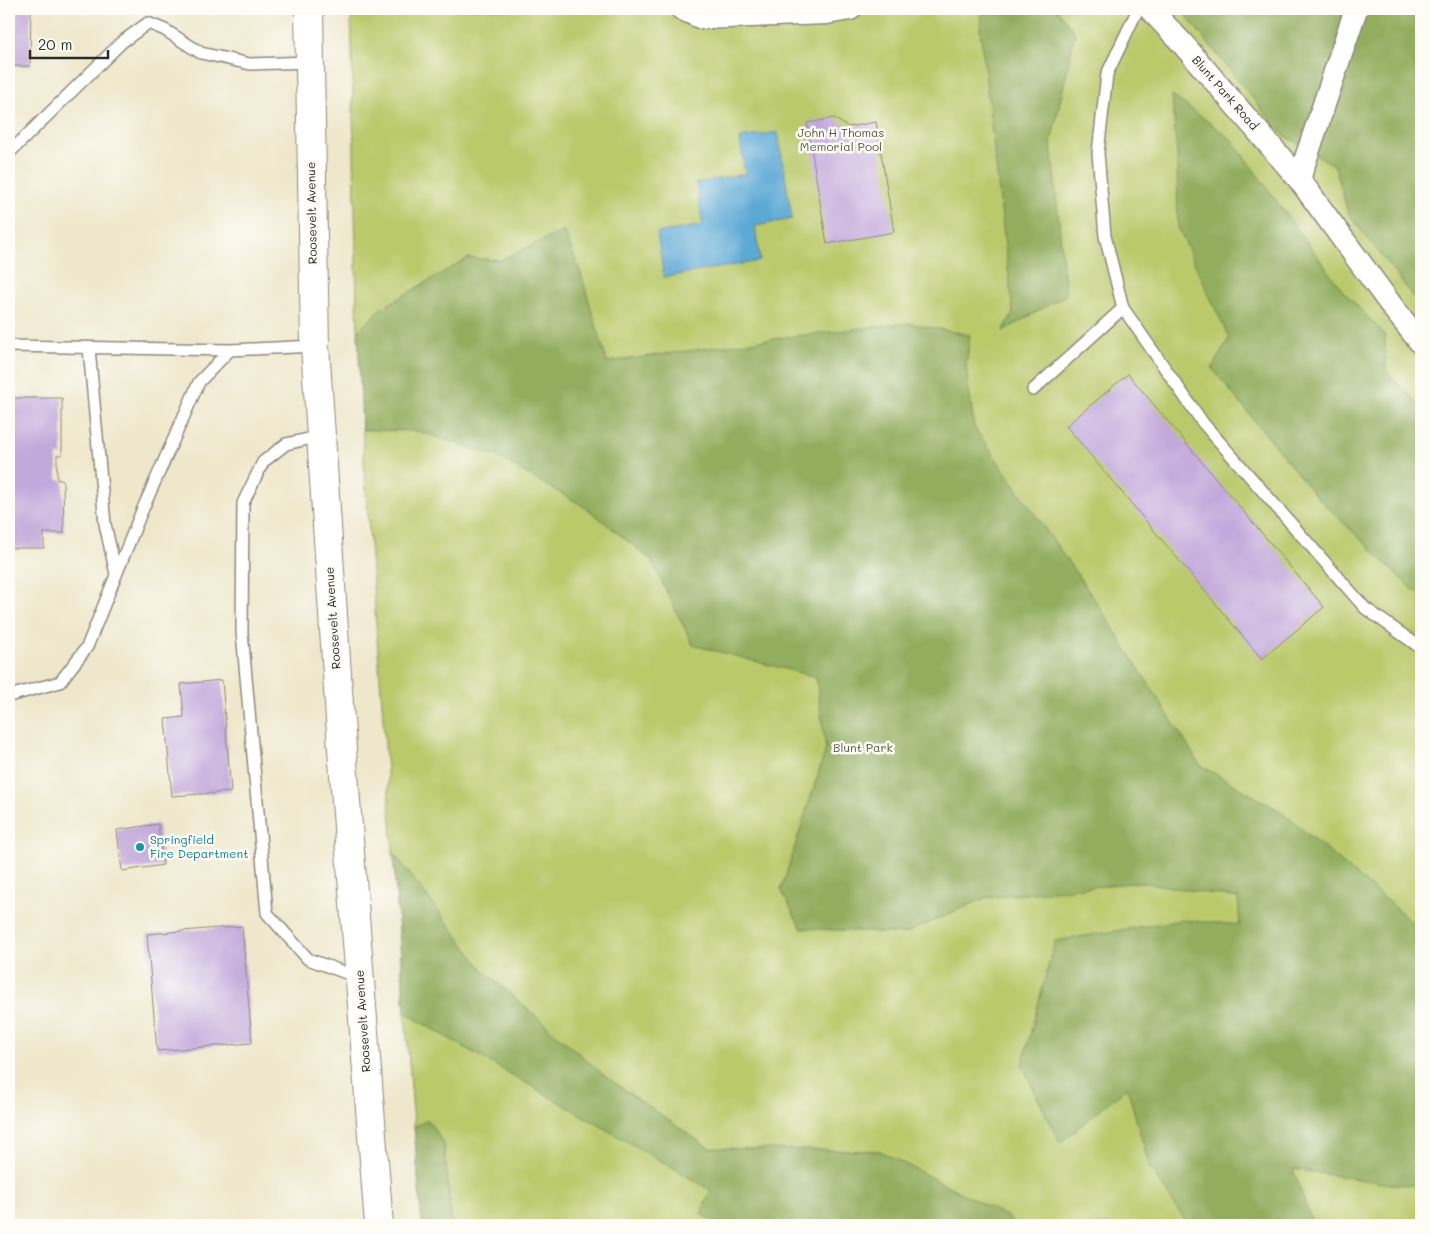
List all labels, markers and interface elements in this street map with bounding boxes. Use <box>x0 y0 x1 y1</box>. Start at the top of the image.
scale bar <box>30 28 108 60</box>
text: 20 m <box>38 34 72 54</box>
street label: Blunt Park Road <box>1189 52 1263 133</box>
park label: John H Thomas Memorial Pool <box>798 124 885 154</box>
street label: Roosevelt Avenue <box>302 162 320 264</box>
street label: Roosevelt Avenue <box>320 566 344 670</box>
park label: Blunt Park <box>833 739 893 755</box>
place label: Springfield Fire Department <box>150 831 248 861</box>
marker: Springfield Fire Department <box>134 841 146 853</box>
street label: Roosevelt Avenue <box>350 969 374 1073</box>

